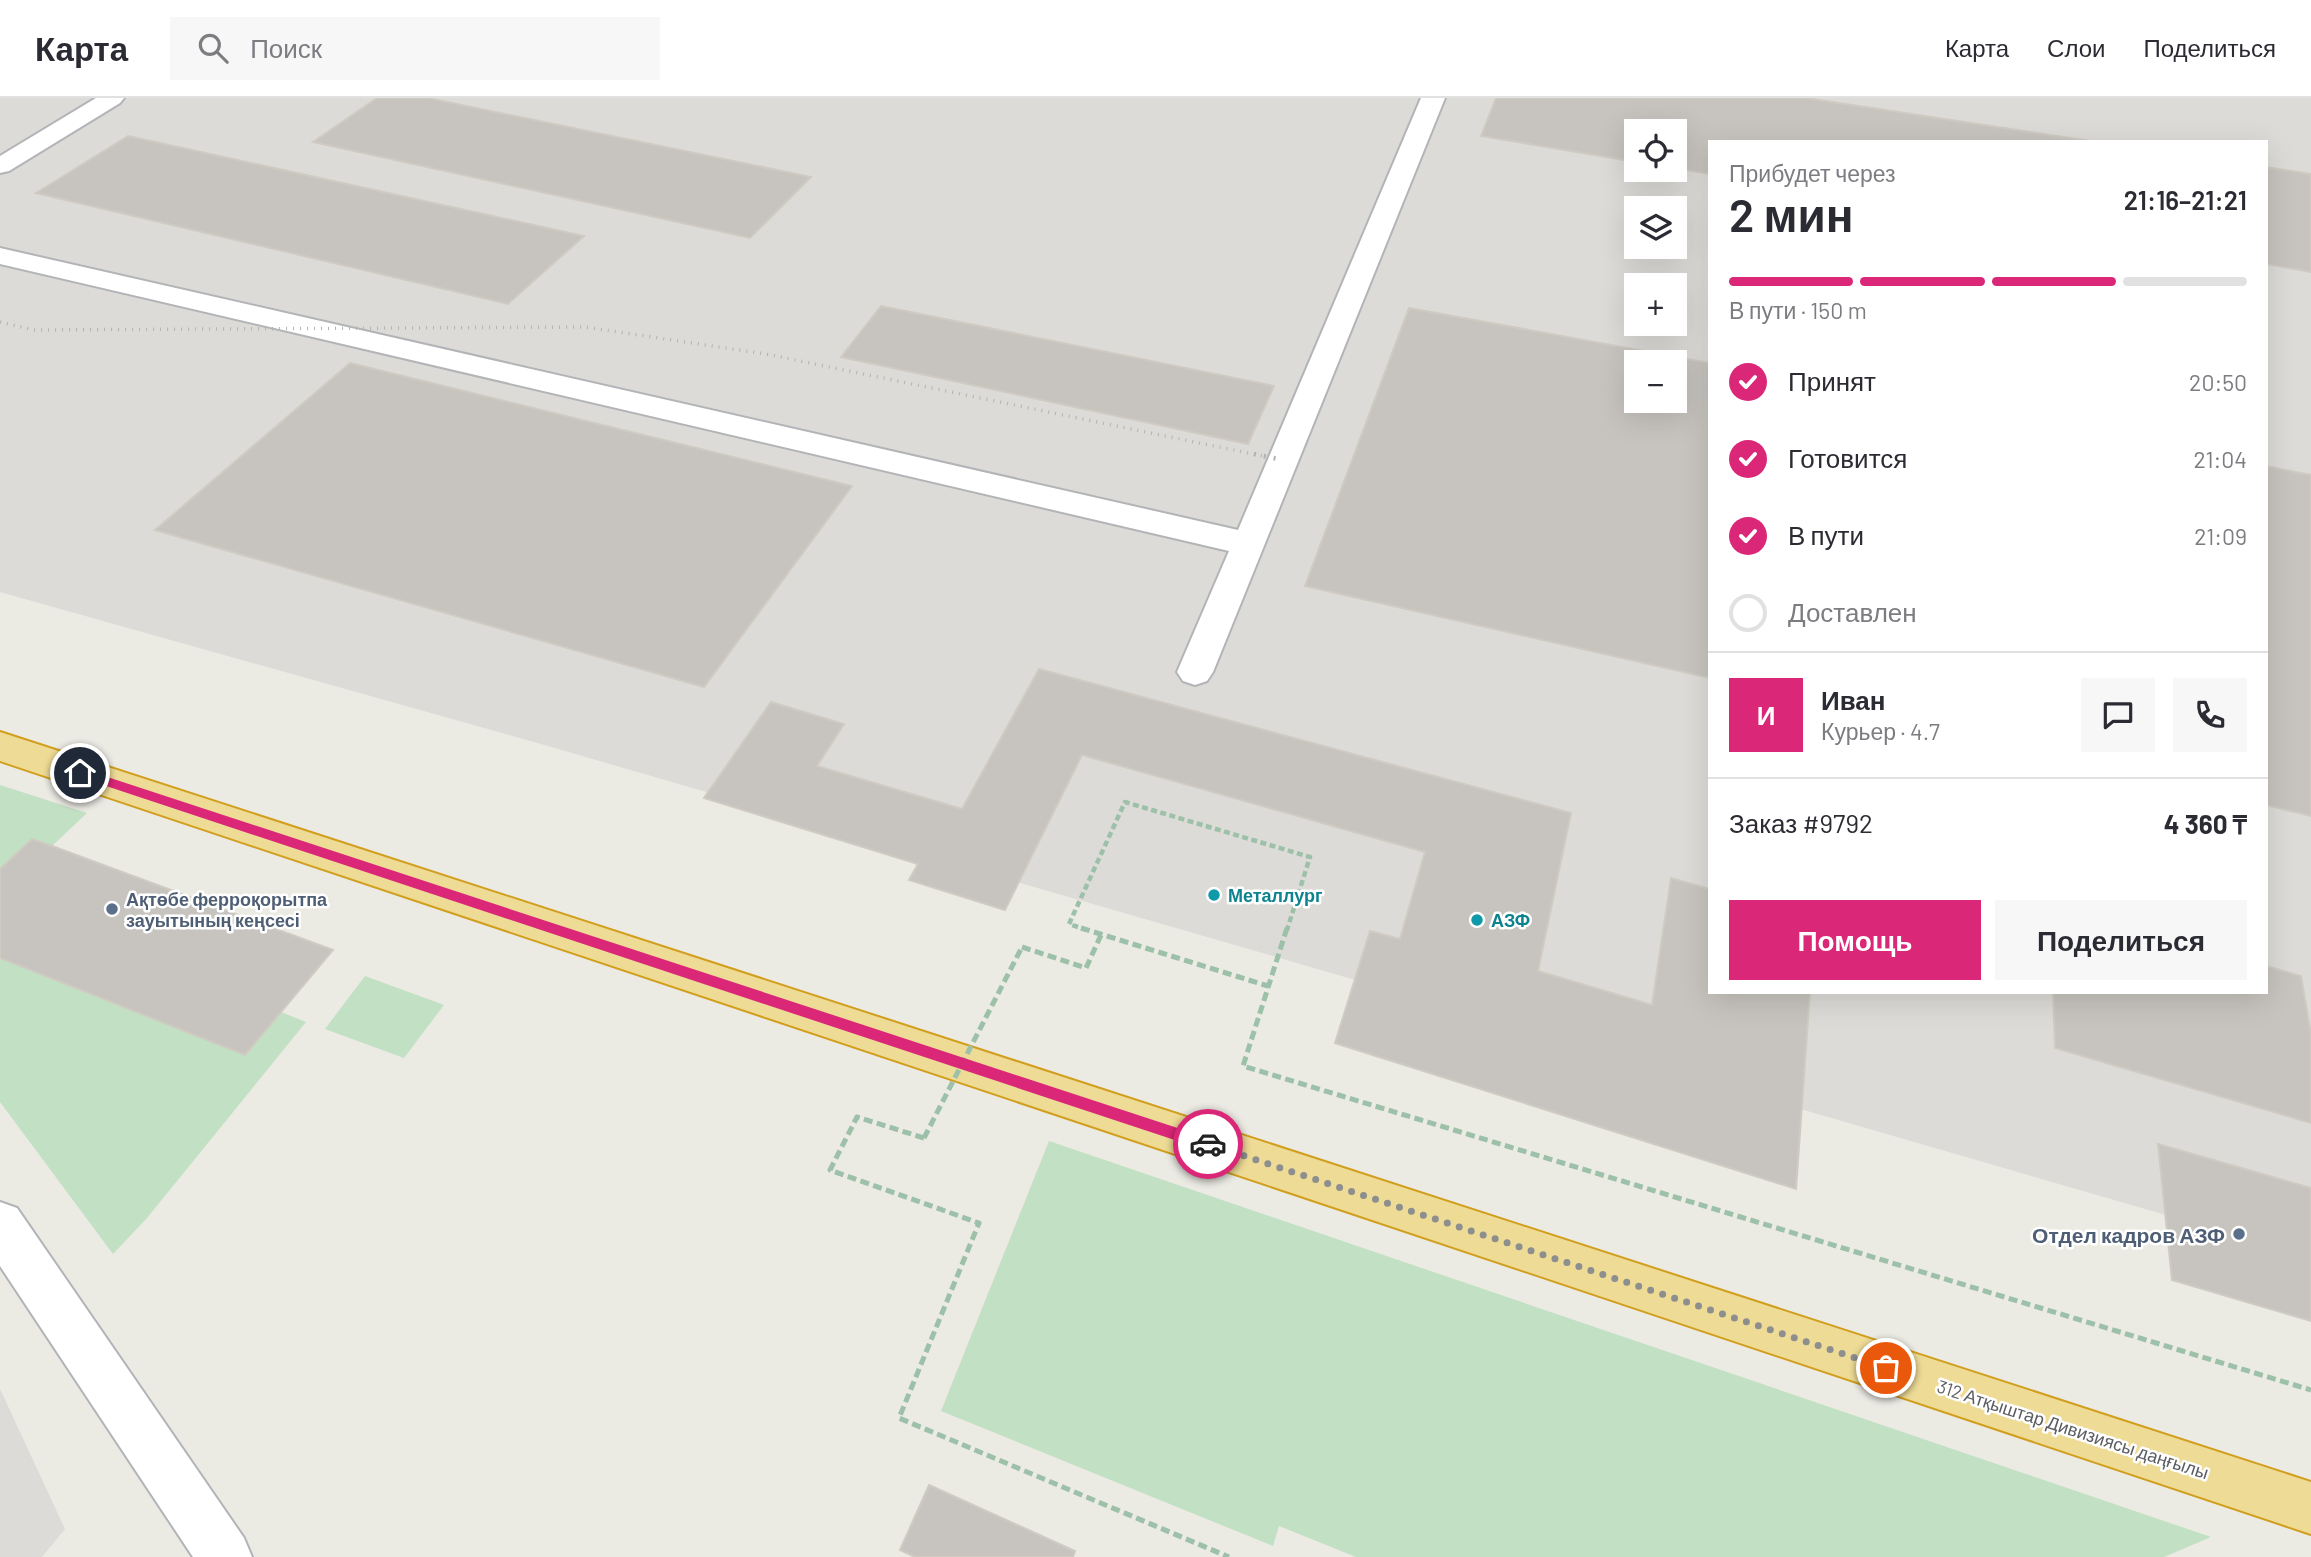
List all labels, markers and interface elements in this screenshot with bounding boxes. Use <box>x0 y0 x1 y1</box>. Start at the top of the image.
search box <box>170 17 660 80</box>
text: Карта <box>35 28 128 68</box>
icon: search <box>194 29 232 67</box>
text: Поиск <box>250 32 322 63</box>
text: Карта <box>1945 33 2009 62</box>
text: Слои <box>2047 33 2105 62</box>
text: Поделиться <box>2143 33 2276 62</box>
map controls <box>1624 119 1687 413</box>
button: locate <box>1624 119 1687 182</box>
text: Прибудет через <box>1729 159 1896 187</box>
text: 21:16–21:21 <box>2124 184 2247 215</box>
text: 2 мин <box>1729 186 1854 241</box>
button: layers <box>1624 196 1687 259</box>
button: + <box>1624 273 1687 336</box>
text: В пути · 150 m <box>1729 296 1867 324</box>
button: − <box>1624 350 1687 413</box>
icon: check <box>1729 363 1767 401</box>
text: Принят <box>1788 365 1876 396</box>
text: 20:50 <box>2189 368 2247 396</box>
icon: check <box>1729 440 1767 478</box>
text: Готовится <box>1788 442 1907 473</box>
text: 21:04 <box>2193 445 2247 473</box>
icon: check <box>1729 517 1767 555</box>
text: В пути <box>1788 519 1864 550</box>
text: 21:09 <box>2194 522 2247 550</box>
text: Доставлен <box>1788 596 1917 627</box>
button: chat <box>2081 678 2155 752</box>
button: phone <box>2173 678 2247 752</box>
text: Иван <box>1821 684 1886 715</box>
text: И <box>1757 699 1775 730</box>
text: Курьер · 4.7 <box>1821 717 1940 745</box>
pin <box>50 743 110 803</box>
icon: home <box>61 754 99 792</box>
text: Заказ #9792 <box>1729 807 1873 838</box>
text: 4 360 ₸ <box>2164 808 2247 839</box>
place label: Металлург <box>1228 884 1323 906</box>
marker: Металлург <box>1206 887 1222 903</box>
place label: Ақтөбе ферроқорытпа зауытының кеңсесі <box>126 888 328 931</box>
button: Помощь <box>1729 900 1981 980</box>
button: Поделиться <box>1995 900 2247 980</box>
marker: Ақтөбе ферроқорытпа зауытының кеңсесі <box>104 901 120 917</box>
place label: АЗФ <box>1491 909 1530 931</box>
marker: АЗФ <box>1469 912 1485 928</box>
courier <box>1173 1109 1243 1179</box>
icon: car <box>1189 1125 1227 1163</box>
place label: Отдел кадров АЗФ <box>2032 1222 2225 1247</box>
marker: Отдел кадров АЗФ <box>2231 1226 2247 1242</box>
pin <box>1856 1338 1916 1398</box>
icon: bag <box>1867 1349 1905 1387</box>
street label: 312 Атқыштар Дивизиясы даңғылы <box>1934 1375 2212 1483</box>

